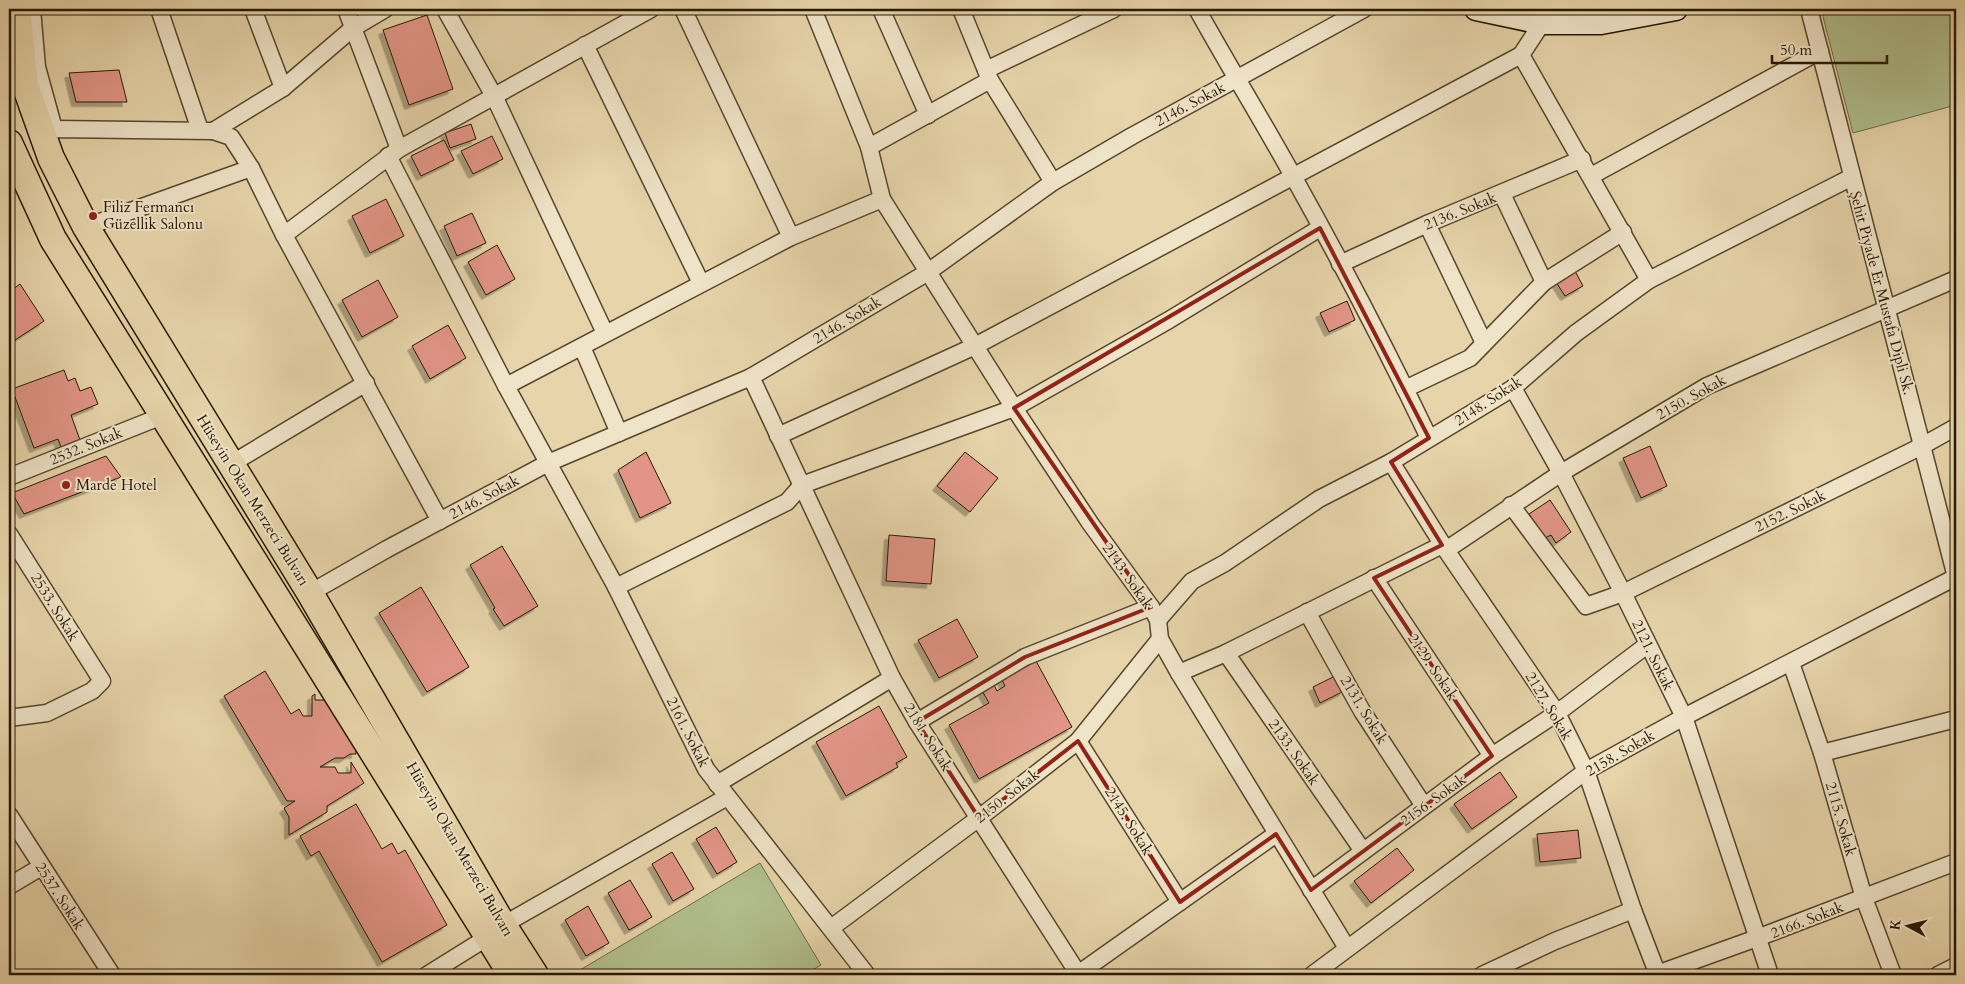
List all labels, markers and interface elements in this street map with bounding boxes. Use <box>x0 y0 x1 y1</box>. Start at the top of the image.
scale bar <box>1772 32 1888 64</box>
text: 50 m <box>1780 40 1812 60</box>
street label: 2146. Sokak <box>1151 77 1229 131</box>
street label: 2136. Sokak <box>1421 187 1499 235</box>
street label: Şehit Piyade Er Mustafa Dipli Sk. <box>1845 189 1919 397</box>
place label: Filiz Fermancı Güzellik Salonu <box>103 197 203 234</box>
marker: Filiz Fermancı Güzellik Salonu <box>87 210 99 222</box>
street label: 2146. Sokak <box>809 292 885 348</box>
street label: 2150. Sokak <box>1653 370 1729 424</box>
street label: 2148. Sokak <box>1450 372 1526 430</box>
street label: Hüseyin Okan Merzeci Bulvarı <box>192 411 314 589</box>
street label: 2532. Sokak <box>47 422 125 470</box>
street label: 2146. Sokak <box>445 470 523 524</box>
place label: Marde Hotel <box>76 475 157 495</box>
marker: Marde Hotel <box>60 479 72 491</box>
street label: 2152. Sokak <box>1751 485 1829 537</box>
street label: 2143. Sokak <box>1098 539 1158 613</box>
street label: 2533. Sokak <box>26 569 84 645</box>
street label: 2121. Sokak <box>1627 616 1679 694</box>
street label: 2129. Sokak <box>1403 630 1463 704</box>
street label: 2127. Sokak <box>1521 668 1577 744</box>
street label: 2131. Sokak <box>1336 672 1392 748</box>
street label: 2161. Sokak <box>662 693 714 771</box>
street label: 2181. Sokak <box>899 699 957 775</box>
street label: 2133. Sokak <box>1264 715 1324 789</box>
street label: 2158. Sokak <box>1582 725 1658 781</box>
street label: Hüseyin Okan Merzeci Bulvarı <box>402 758 518 940</box>
street label: 2150. Sokak <box>971 764 1043 828</box>
street label: 2156. Sokak <box>1396 769 1470 831</box>
street label: 2115. Sokak <box>1821 779 1861 859</box>
street label: 2145. Sokak <box>1100 783 1158 859</box>
street label: 2537. Sokak <box>31 858 89 934</box>
street label: 2166. Sokak <box>1768 897 1846 943</box>
north arrow <box>1882 902 1932 952</box>
text: K <box>1885 917 1906 931</box>

